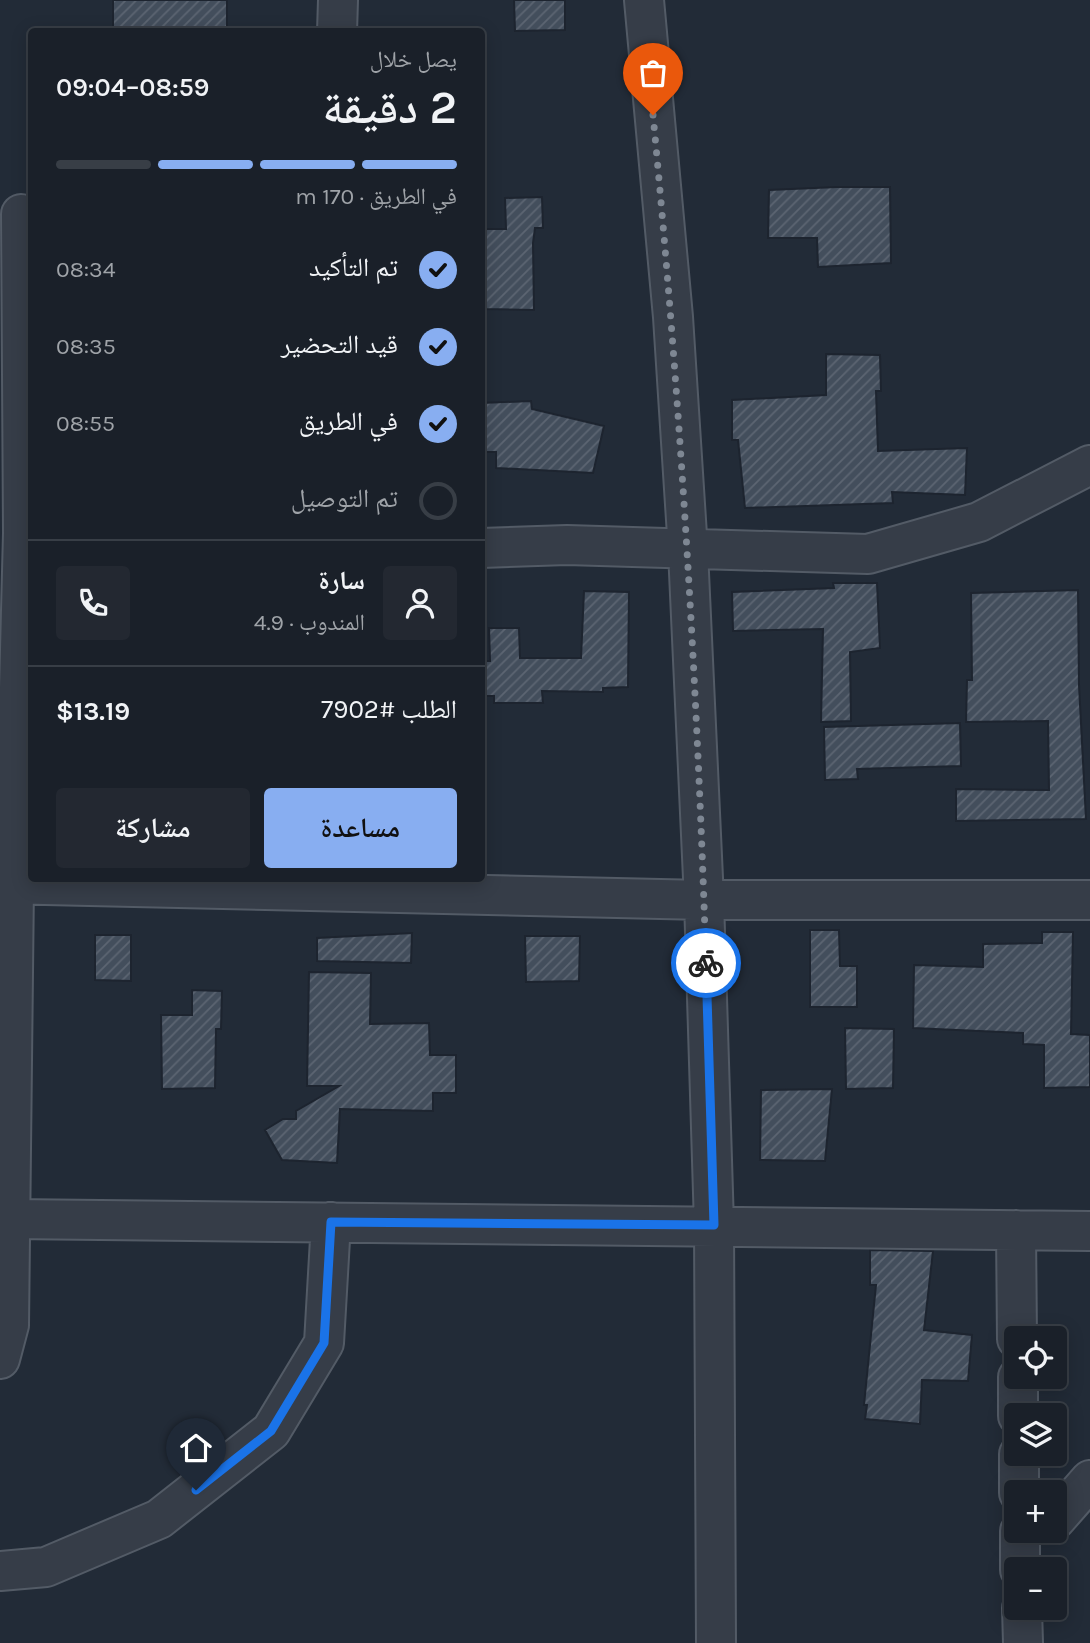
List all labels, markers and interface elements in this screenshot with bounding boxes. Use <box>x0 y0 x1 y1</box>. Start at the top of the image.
pin <box>623 43 683 115</box>
text: يصل خلال <box>370 46 457 73</box>
icon: bag <box>634 54 672 92</box>
text: 08:59–09:04 <box>56 72 209 103</box>
text: 2 دقيقة <box>322 81 457 135</box>
text: في الطريق · 170 m <box>295 183 457 210</box>
icon: check <box>419 251 457 289</box>
text: تم التأكيد <box>309 252 398 283</box>
text: 08:34 <box>56 256 116 283</box>
icon: check <box>419 328 457 366</box>
text: قيد التحضير <box>281 329 398 360</box>
text: 08:35 <box>56 333 116 360</box>
icon: check <box>419 405 457 443</box>
text: في الطريق <box>299 406 398 437</box>
text: 08:55 <box>56 410 115 437</box>
text: تم التوصيل <box>291 483 398 514</box>
text: سارة <box>318 565 365 596</box>
button: phone <box>56 566 130 640</box>
button: person <box>383 566 457 640</box>
text: المندوب · 4.9 <box>254 609 365 636</box>
text: الطلب #7902 <box>321 694 457 725</box>
text: $13.19 <box>56 696 130 727</box>
button: مشاركة <box>56 788 250 868</box>
button: مساعدة <box>264 788 457 868</box>
courier <box>671 928 741 998</box>
icon: bike <box>687 944 725 982</box>
map controls <box>1004 1326 1067 1620</box>
button: locate <box>1004 1326 1067 1389</box>
button: layers <box>1004 1403 1067 1466</box>
pin <box>166 1418 226 1490</box>
icon: home <box>177 1429 215 1467</box>
button: + <box>1004 1480 1067 1543</box>
button: − <box>1004 1557 1067 1620</box>

